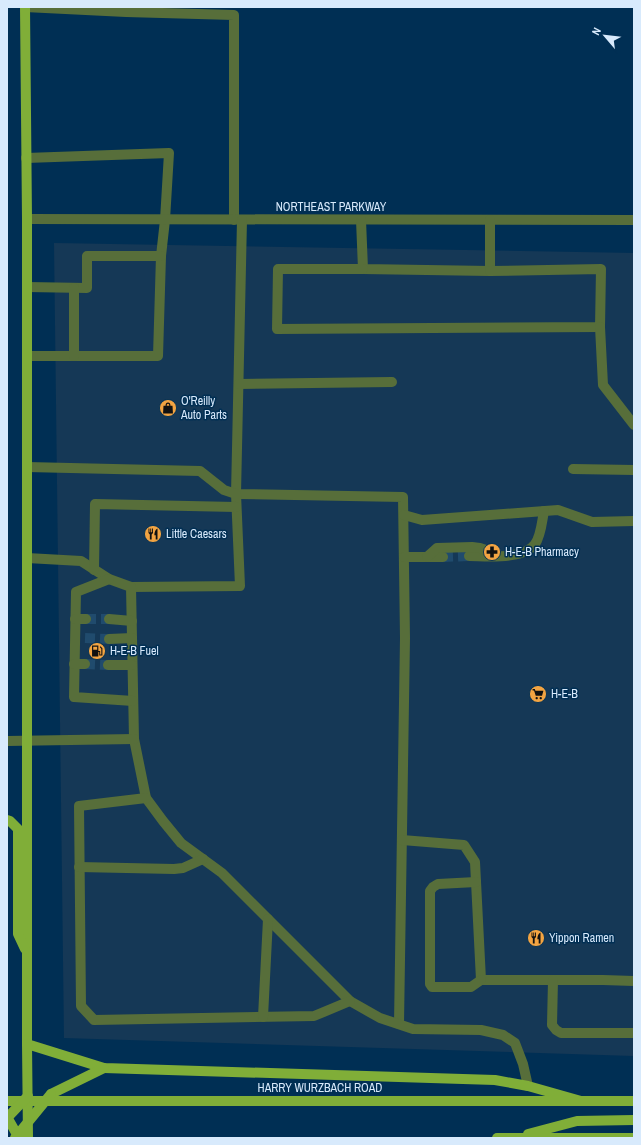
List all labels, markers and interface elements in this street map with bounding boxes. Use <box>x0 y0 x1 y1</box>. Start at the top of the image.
north arrow <box>585 16 625 56</box>
text: N <box>588 25 604 37</box>
street label: NORTHEAST PARKWAY <box>276 199 387 215</box>
place label: O'Reilly Auto Parts <box>180 393 227 423</box>
shop icon: O'Reilly Auto Parts <box>158 398 178 418</box>
restaurant icon: Little Caesars <box>143 524 163 544</box>
place label: Little Caesars <box>166 526 227 542</box>
pharmacy icon: H-E-B Pharmacy <box>482 542 502 562</box>
place label: H-E-B Pharmacy <box>505 544 579 560</box>
fuel station icon: H-E-B Fuel <box>87 641 107 661</box>
place label: H-E-B Fuel <box>110 643 159 659</box>
supermarket icon: H-E-B <box>528 684 548 704</box>
place label: H-E-B <box>551 686 578 702</box>
restaurant icon: Yippon Ramen <box>526 928 546 948</box>
place label: Yippon Ramen <box>549 930 614 946</box>
street label: HARRY WURZBACH ROAD <box>258 1080 382 1096</box>

